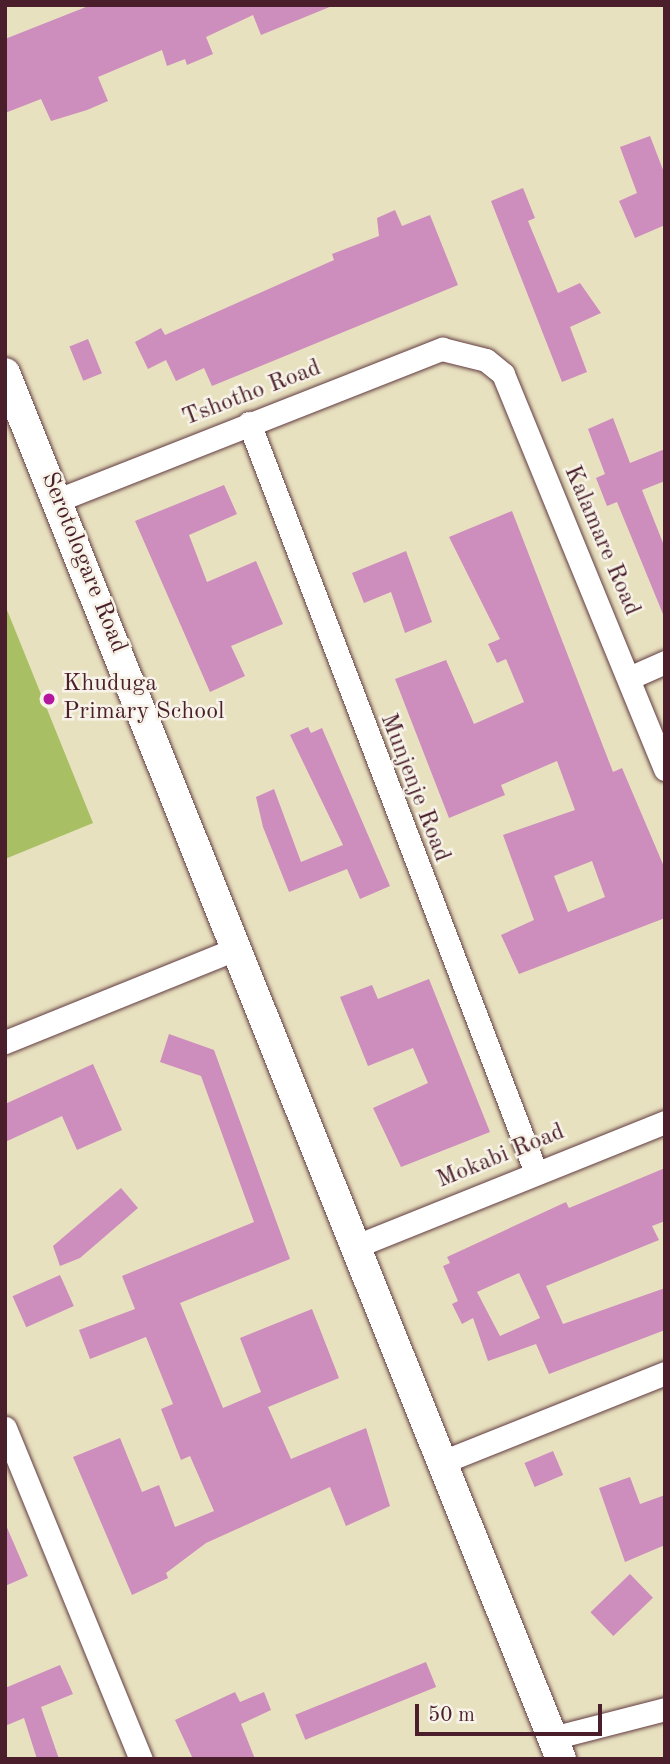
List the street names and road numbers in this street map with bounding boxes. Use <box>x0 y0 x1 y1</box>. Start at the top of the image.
street label: Tshotho Road <box>179 354 325 434</box>
street label: Kalamare Road <box>556 462 646 620</box>
street label: Serotologare Road <box>34 468 132 658</box>
street label: Munjenje Road <box>373 710 455 866</box>
street label: Mokabi Road <box>433 1118 569 1196</box>

